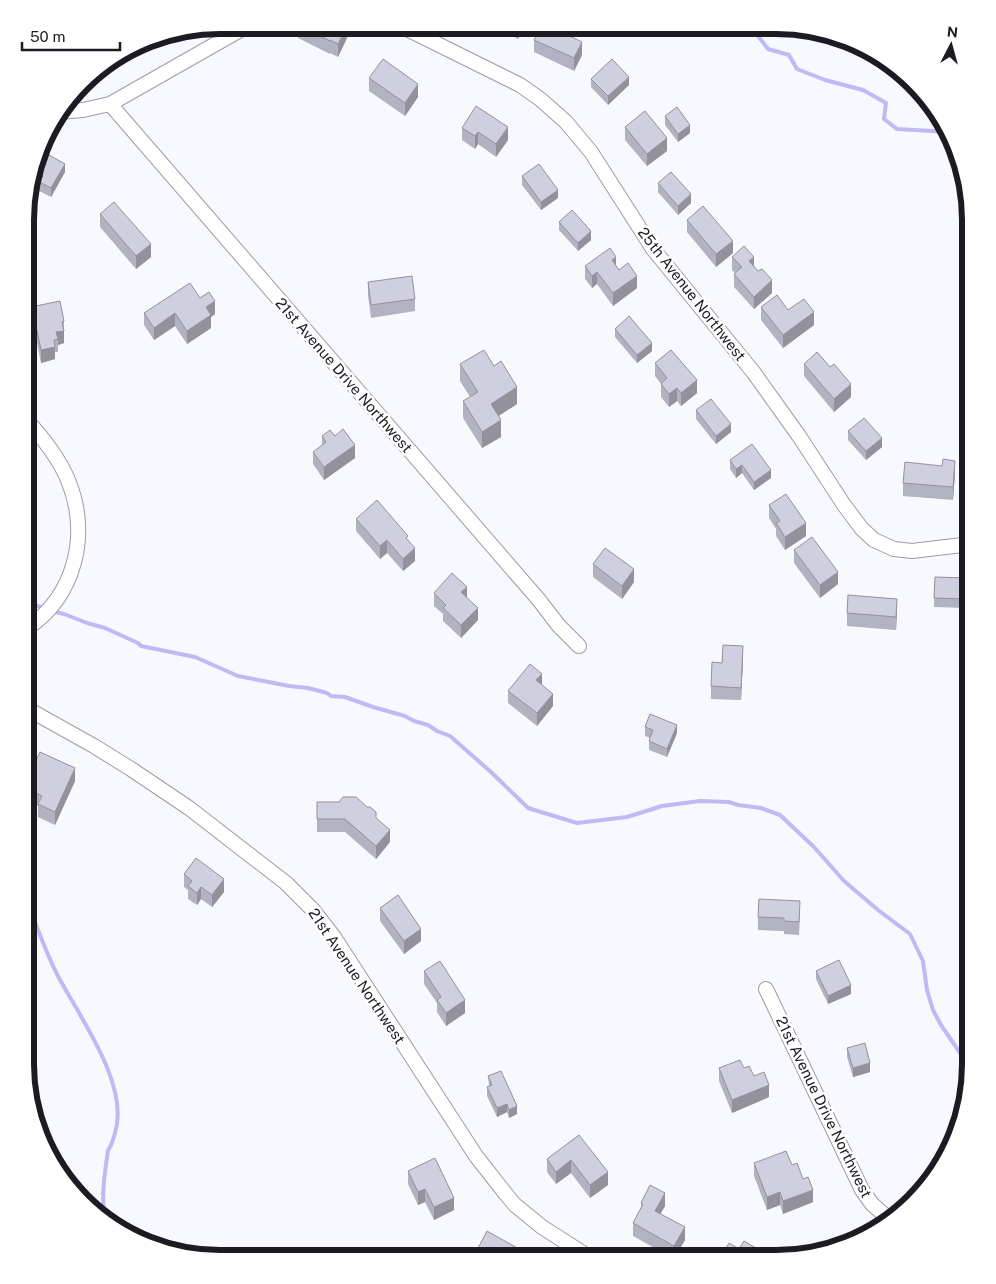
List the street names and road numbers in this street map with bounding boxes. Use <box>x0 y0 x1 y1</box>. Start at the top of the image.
street label: 25th Avenue Northwest <box>635 224 749 364</box>
street label: 21st Avenue Drive Northwest <box>272 294 416 456</box>
street label: 21st Avenue Northwest <box>305 905 409 1047</box>
street label: 21st Avenue Drive Northwest <box>773 1014 875 1200</box>

